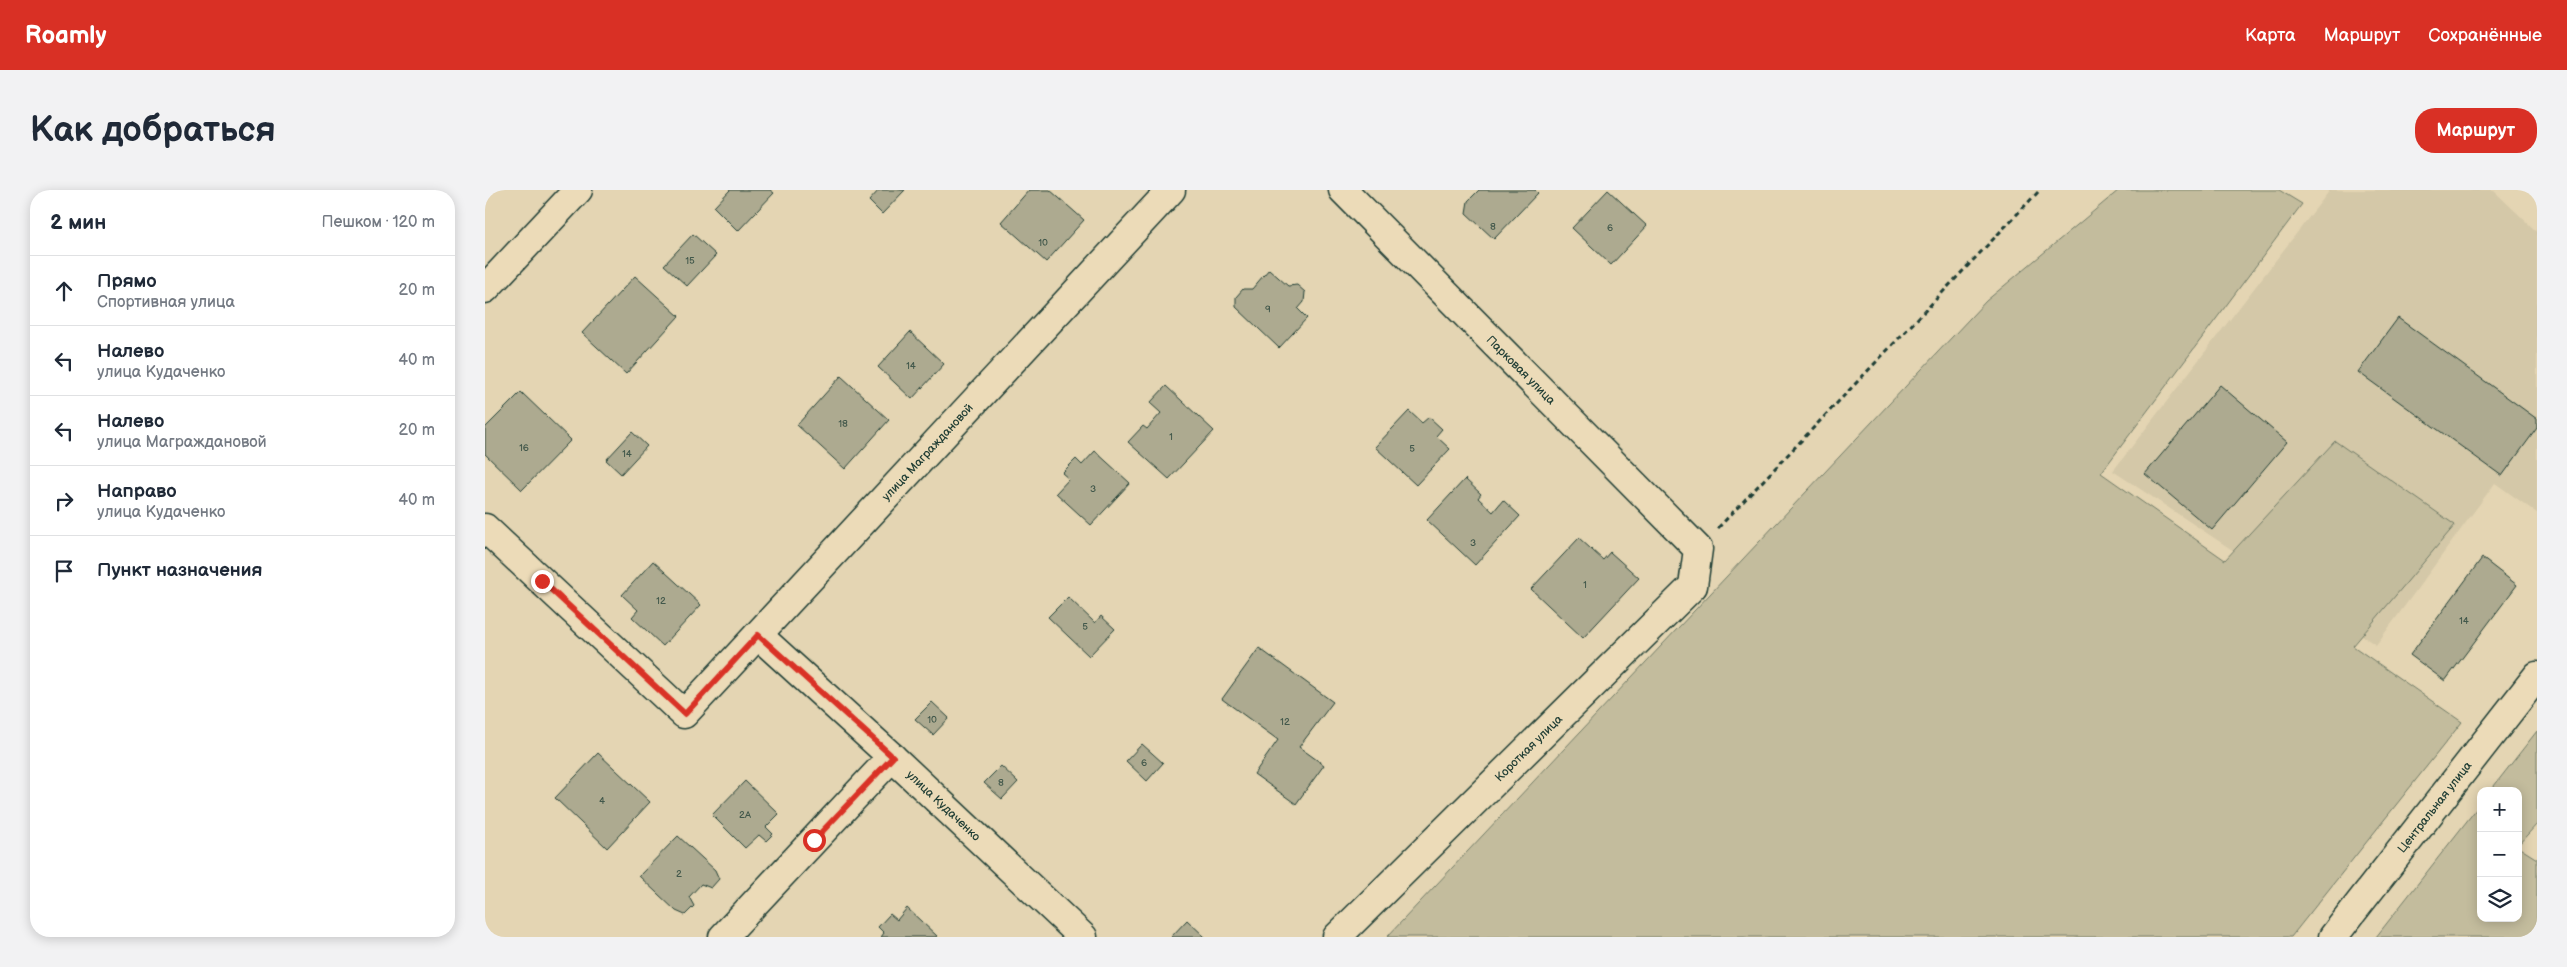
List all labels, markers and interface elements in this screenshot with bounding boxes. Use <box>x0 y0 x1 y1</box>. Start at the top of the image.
text: Roamly <box>25 21 106 50</box>
text: Карта <box>2245 25 2296 46</box>
text: Маршрут <box>2324 25 2400 46</box>
text: Сохранённые <box>2428 25 2542 46</box>
button: Маршрут <box>2415 108 2537 153</box>
text: Как добраться <box>30 109 276 152</box>
text: 2 мин <box>50 210 106 235</box>
text: Пешком · 120 m <box>322 213 435 232</box>
house number: 8 <box>1490 221 1496 233</box>
house number: 6 <box>1607 222 1613 234</box>
house number: 10 <box>1038 237 1048 249</box>
house number: 15 <box>685 255 695 267</box>
text: Прямо <box>97 270 157 293</box>
icon: ahead <box>50 277 78 305</box>
text: 20 m <box>399 281 435 300</box>
text: Спортивная улица <box>97 293 235 312</box>
house number: 9 <box>1265 303 1271 315</box>
street label: Парковая улица <box>1483 333 1558 408</box>
text: Налево <box>97 340 164 363</box>
icon: left <box>50 347 78 375</box>
text: 40 m <box>398 351 435 370</box>
house number: 14 <box>906 360 916 372</box>
text: улица Кудаченко <box>97 363 225 382</box>
street label: улица Маграждановой <box>879 401 977 504</box>
text: Налево <box>97 410 164 433</box>
icon: left <box>50 417 78 445</box>
house number: 18 <box>838 418 848 430</box>
text: 20 m <box>399 421 435 440</box>
house number: 1 <box>1169 431 1173 443</box>
text: улица Маграждановой <box>97 433 267 452</box>
house number: 16 <box>519 442 529 454</box>
house number: 5 <box>1409 443 1415 455</box>
house number: 14 <box>622 448 632 460</box>
text: Направо <box>97 480 177 503</box>
house number: 3 <box>1090 483 1096 495</box>
icon: right <box>50 487 78 515</box>
text: 40 m <box>398 491 435 510</box>
text: улица Кудаченко <box>97 503 225 522</box>
house number: 3 <box>1470 537 1476 549</box>
icon: arrive <box>50 557 78 585</box>
text: Пункт назначения <box>97 559 262 582</box>
route end <box>531 570 554 593</box>
house number: 1 <box>1583 579 1587 591</box>
house number: 12 <box>656 595 666 607</box>
house number: 14 <box>2459 615 2469 627</box>
house number: 5 <box>1082 621 1088 633</box>
street label: Короткая улица <box>1492 712 1566 785</box>
house number: 10 <box>927 714 937 726</box>
house number: 12 <box>1280 716 1290 728</box>
house number: 6 <box>1141 757 1147 769</box>
street label: Центральная улица <box>2395 759 2475 856</box>
street label: улица Кудаченко <box>903 767 983 844</box>
house number: 8 <box>998 777 1004 789</box>
map controls <box>2477 787 2522 922</box>
button: + <box>2477 787 2522 832</box>
house number: 4 <box>599 795 605 807</box>
house number: 2А <box>739 809 752 821</box>
route start <box>803 829 826 852</box>
button: − <box>2477 832 2522 877</box>
house number: 2 <box>676 868 682 880</box>
button: layers <box>2477 877 2522 922</box>

